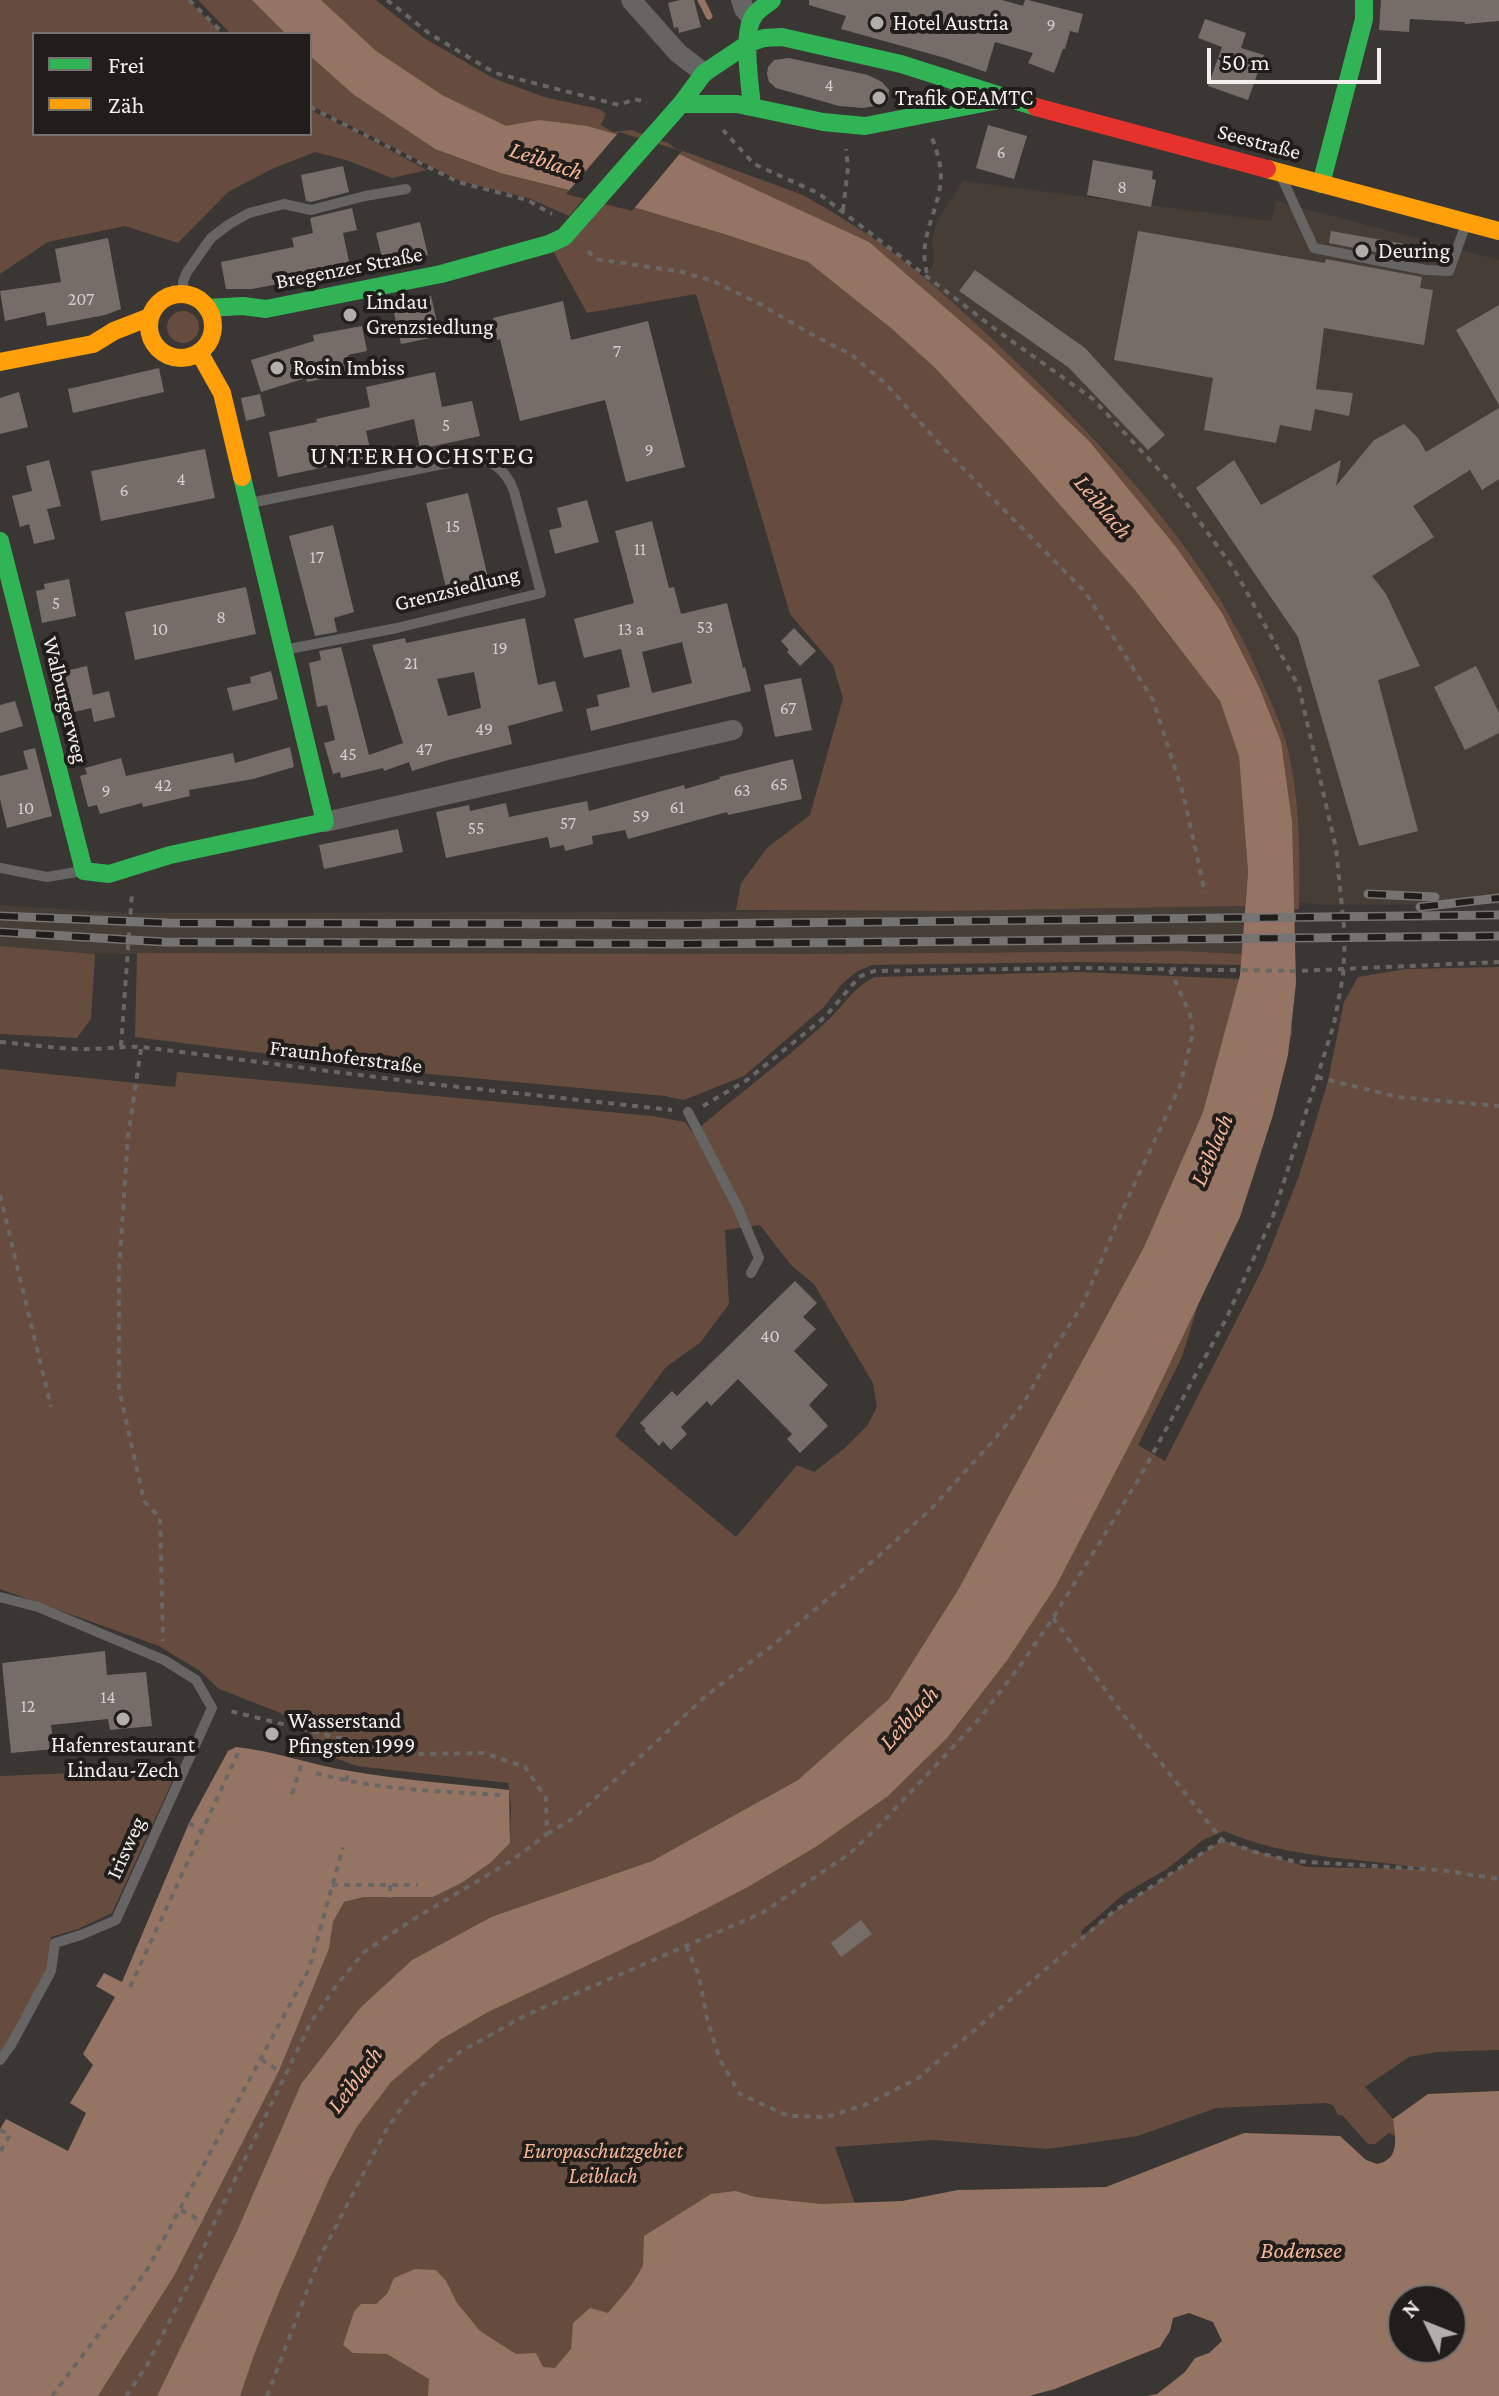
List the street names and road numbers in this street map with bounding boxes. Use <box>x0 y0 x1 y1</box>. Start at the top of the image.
street label: Seestraße <box>1215 118 1303 166</box>
street label: Bregenzer Straße <box>273 241 425 295</box>
street label: Grenzsiedlung <box>392 561 522 617</box>
street label: Walburgerweg <box>36 634 94 766</box>
street label: Fraunhoferstraße <box>268 1035 424 1079</box>
street label: Irisweg <box>101 1813 151 1883</box>

